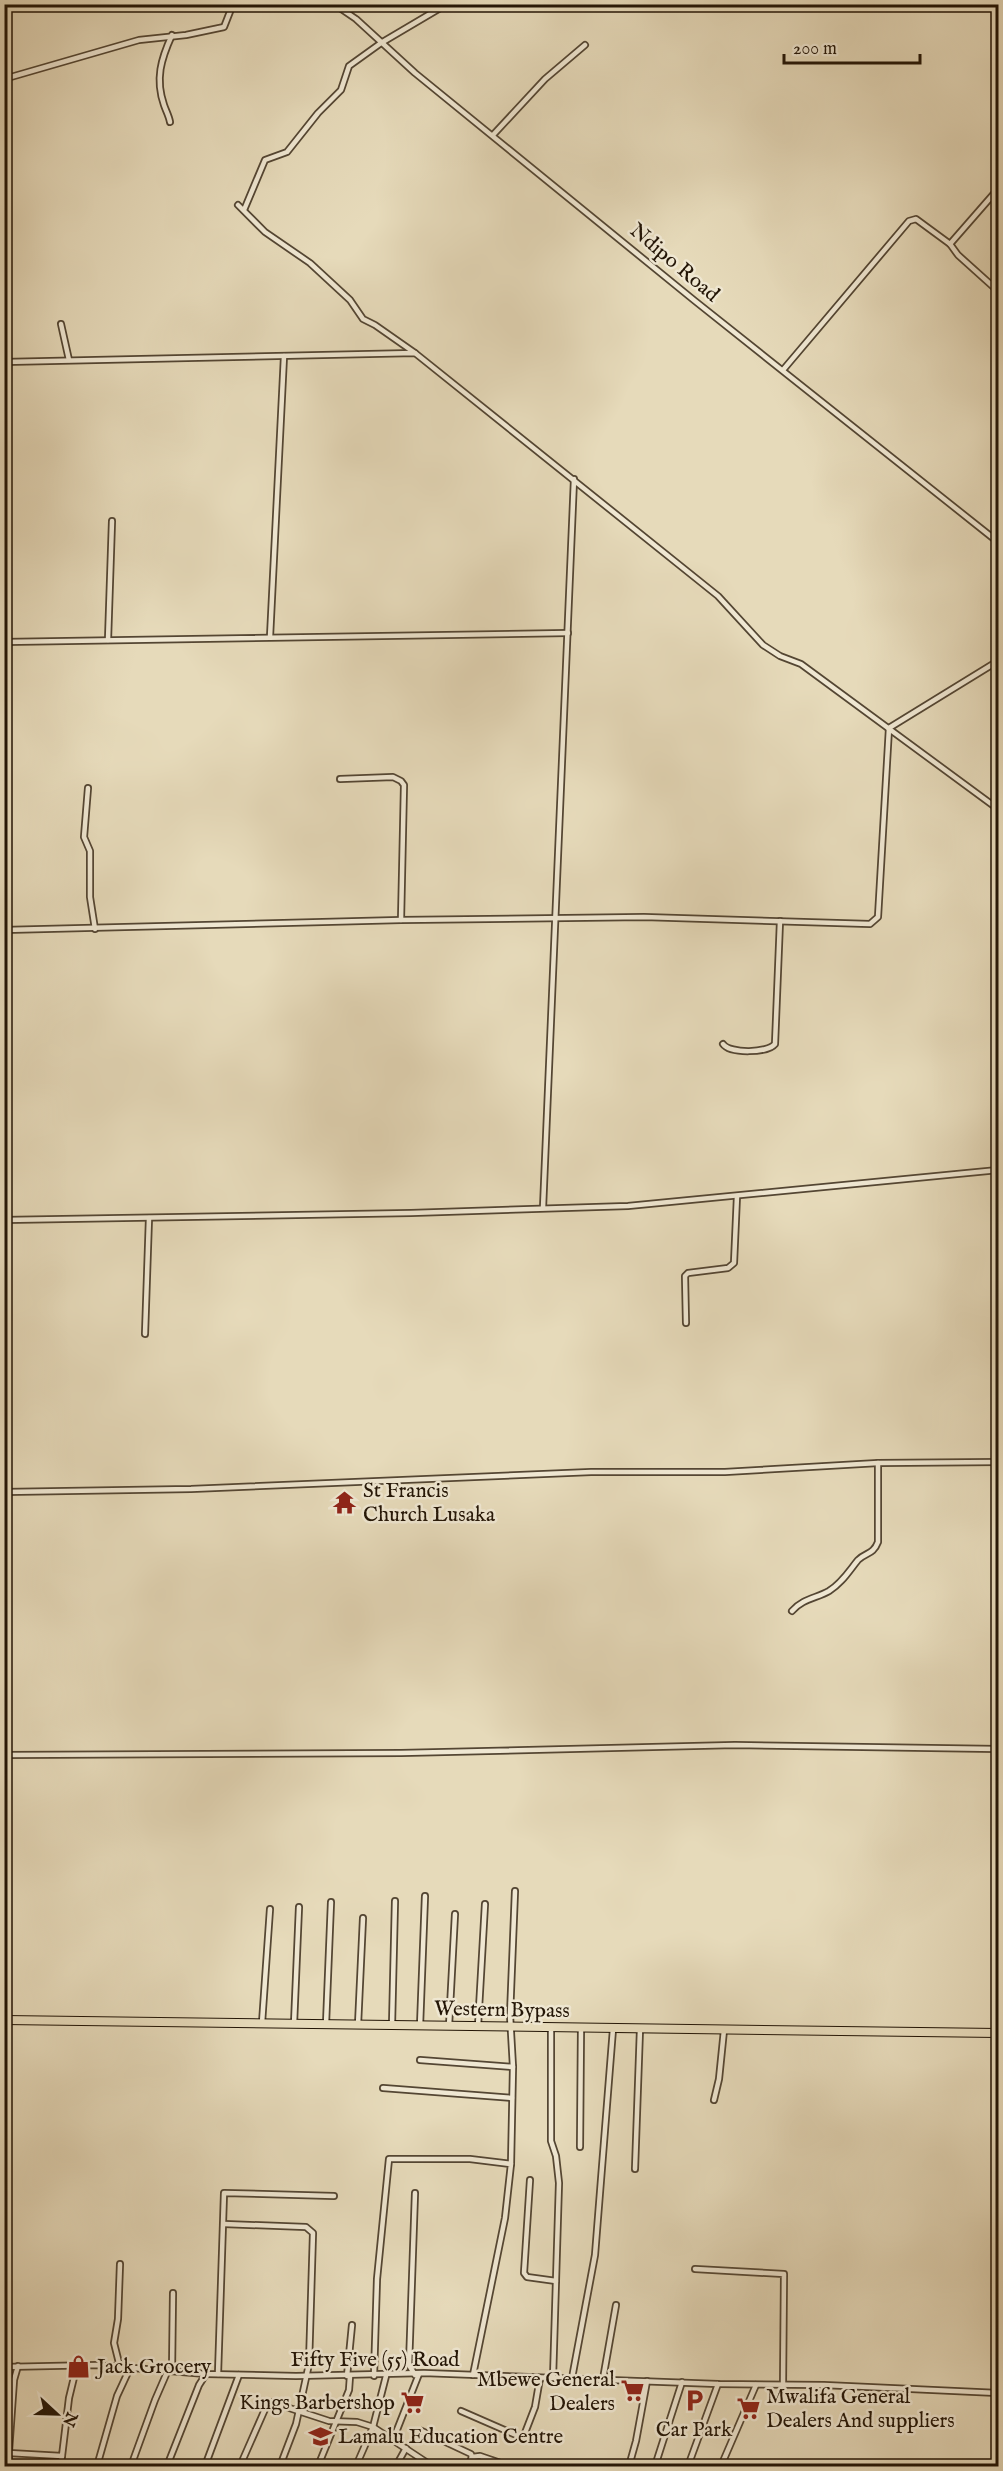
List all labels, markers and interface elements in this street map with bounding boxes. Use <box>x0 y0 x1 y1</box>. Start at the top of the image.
scale bar <box>784 27 920 65</box>
text: 200 m <box>793 38 837 61</box>
street label: Ndipo Road <box>624 218 725 309</box>
place label: St Francis Church Lusaka <box>363 1478 496 1529</box>
temple icon: St Francis Church Lusaka <box>332 1489 358 1515</box>
street label: Western Bypass <box>434 1996 570 2025</box>
street label: Fifty Five (55) Road <box>291 2347 460 2374</box>
shop icon: Jack Grocery <box>66 2353 92 2379</box>
place label: Jack Grocery <box>95 2354 212 2381</box>
place label: Mbewe General Dealers <box>477 2367 615 2418</box>
supermarket icon: Mbewe General Dealers <box>620 2378 646 2404</box>
north arrow <box>27 2384 87 2444</box>
place label: Mwalifa General Dealers And suppliers <box>766 2384 955 2435</box>
parking icon: Car Park <box>681 2388 707 2414</box>
supermarket icon: Kings Barbershop <box>400 2389 426 2415</box>
place label: Kings Barbershop <box>239 2390 395 2417</box>
supermarket icon: Mwalifa General Dealers And suppliers <box>735 2395 761 2421</box>
text: N <box>57 2408 81 2429</box>
place label: Car Park <box>656 2417 733 2444</box>
school or university icon: Lamalu Education Centre <box>307 2423 333 2449</box>
place label: Lamalu Education Centre <box>338 2424 564 2451</box>

